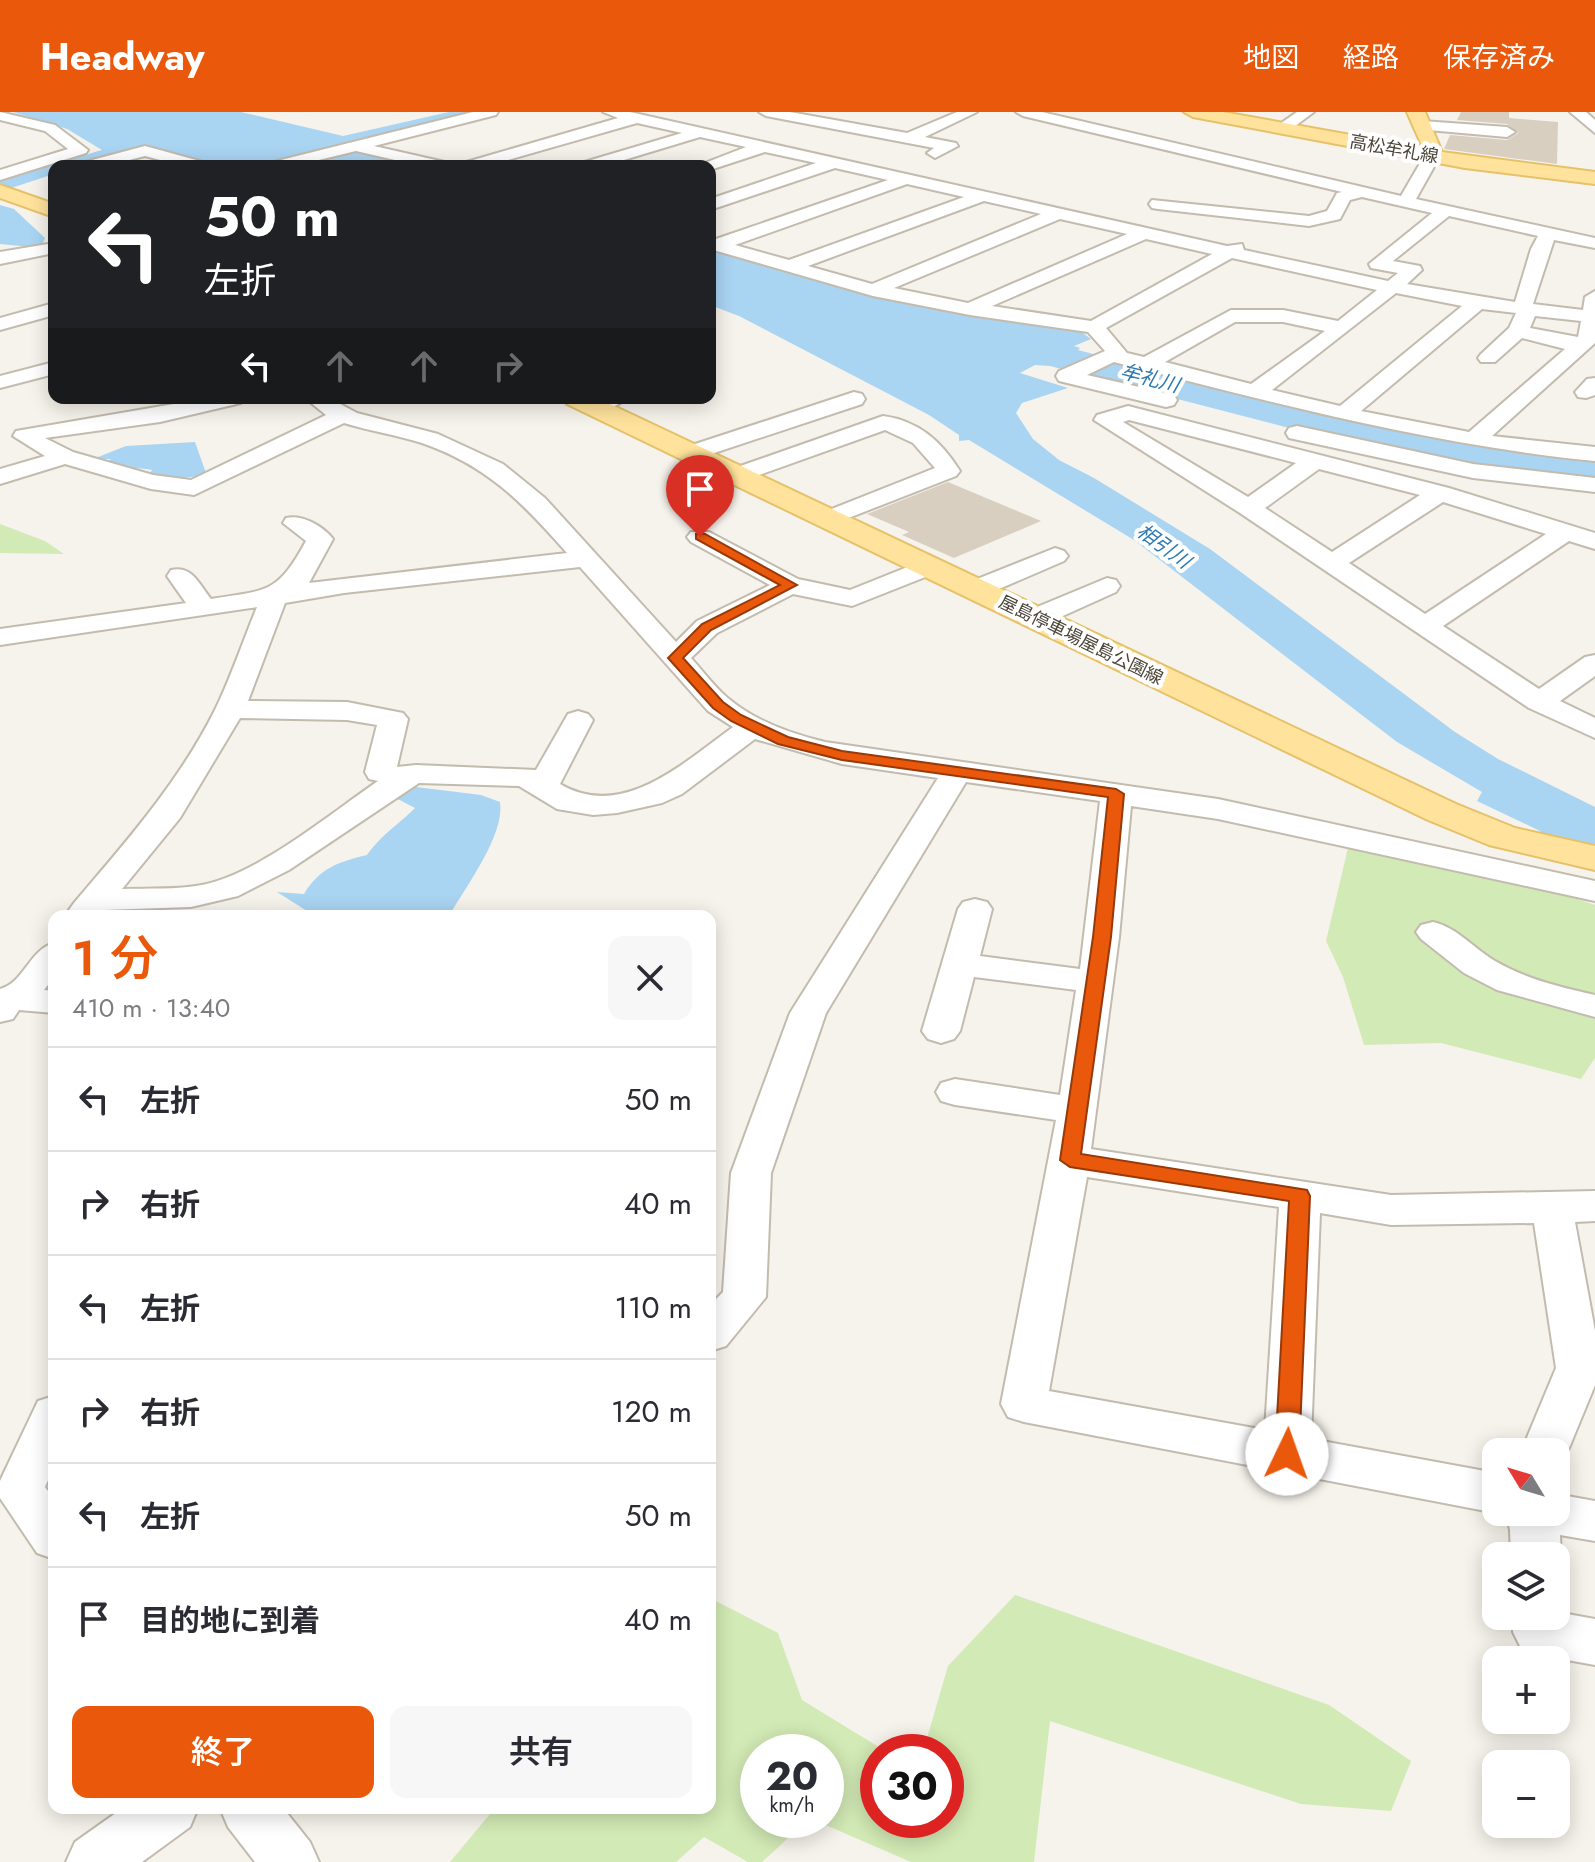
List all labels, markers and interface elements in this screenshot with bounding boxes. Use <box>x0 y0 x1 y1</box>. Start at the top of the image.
text: Headway <box>40 29 205 84</box>
text: 地図 <box>1243 37 1299 78</box>
text: 経路 <box>1343 37 1399 78</box>
text: 保存済み <box>1443 37 1555 78</box>
street label: 高松牟礼線 <box>1347 128 1441 170</box>
text: 50 m <box>204 176 340 257</box>
icon: left <box>72 192 176 296</box>
text: 左折 <box>204 254 276 306</box>
icon: left <box>234 344 278 388</box>
icon: ahead <box>318 344 362 388</box>
icon: ahead <box>402 344 446 388</box>
icon: right <box>486 344 530 388</box>
water label: 牟礼川 <box>1117 357 1185 401</box>
pin <box>666 455 734 537</box>
icon: arrive <box>678 467 722 511</box>
water label: 相引川 <box>1131 517 1198 577</box>
street label: 屋島停車場屋島公園線 <box>994 589 1168 691</box>
text: 1 分 <box>72 924 158 993</box>
button: close <box>608 936 692 1020</box>
text: 410 m · 13:40 <box>72 989 230 1027</box>
icon: left <box>72 1077 116 1121</box>
text: 50 m <box>625 1078 692 1121</box>
text: 左折 <box>140 1079 200 1122</box>
icon: right <box>72 1181 116 1225</box>
text: 40 m <box>624 1182 692 1225</box>
text: 右折 <box>140 1183 200 1226</box>
icon: left <box>72 1285 116 1329</box>
text: 110 m <box>615 1286 692 1329</box>
text: 左折 <box>140 1287 200 1330</box>
icon: right <box>72 1389 116 1433</box>
text: 120 m <box>611 1390 692 1433</box>
text: 右折 <box>140 1391 200 1434</box>
position arrow <box>1245 1412 1329 1496</box>
north arrow <box>1482 1438 1570 1526</box>
map controls <box>1482 1438 1570 1838</box>
icon: left <box>72 1493 116 1537</box>
text: 50 m <box>625 1494 692 1537</box>
text: 左折 <box>140 1495 200 1538</box>
button: layers <box>1482 1542 1570 1630</box>
icon: arrive <box>72 1597 116 1641</box>
text: 40 m <box>624 1598 692 1641</box>
text: 目的地に到着 <box>140 1599 320 1642</box>
button: + <box>1482 1646 1570 1734</box>
button: 終了 <box>72 1706 374 1798</box>
button: 共有 <box>390 1706 692 1798</box>
speed limit sign: 30 <box>860 1734 964 1838</box>
text: 20 <box>766 1747 818 1805</box>
button: − <box>1482 1750 1570 1838</box>
text: km/h <box>769 1791 815 1820</box>

